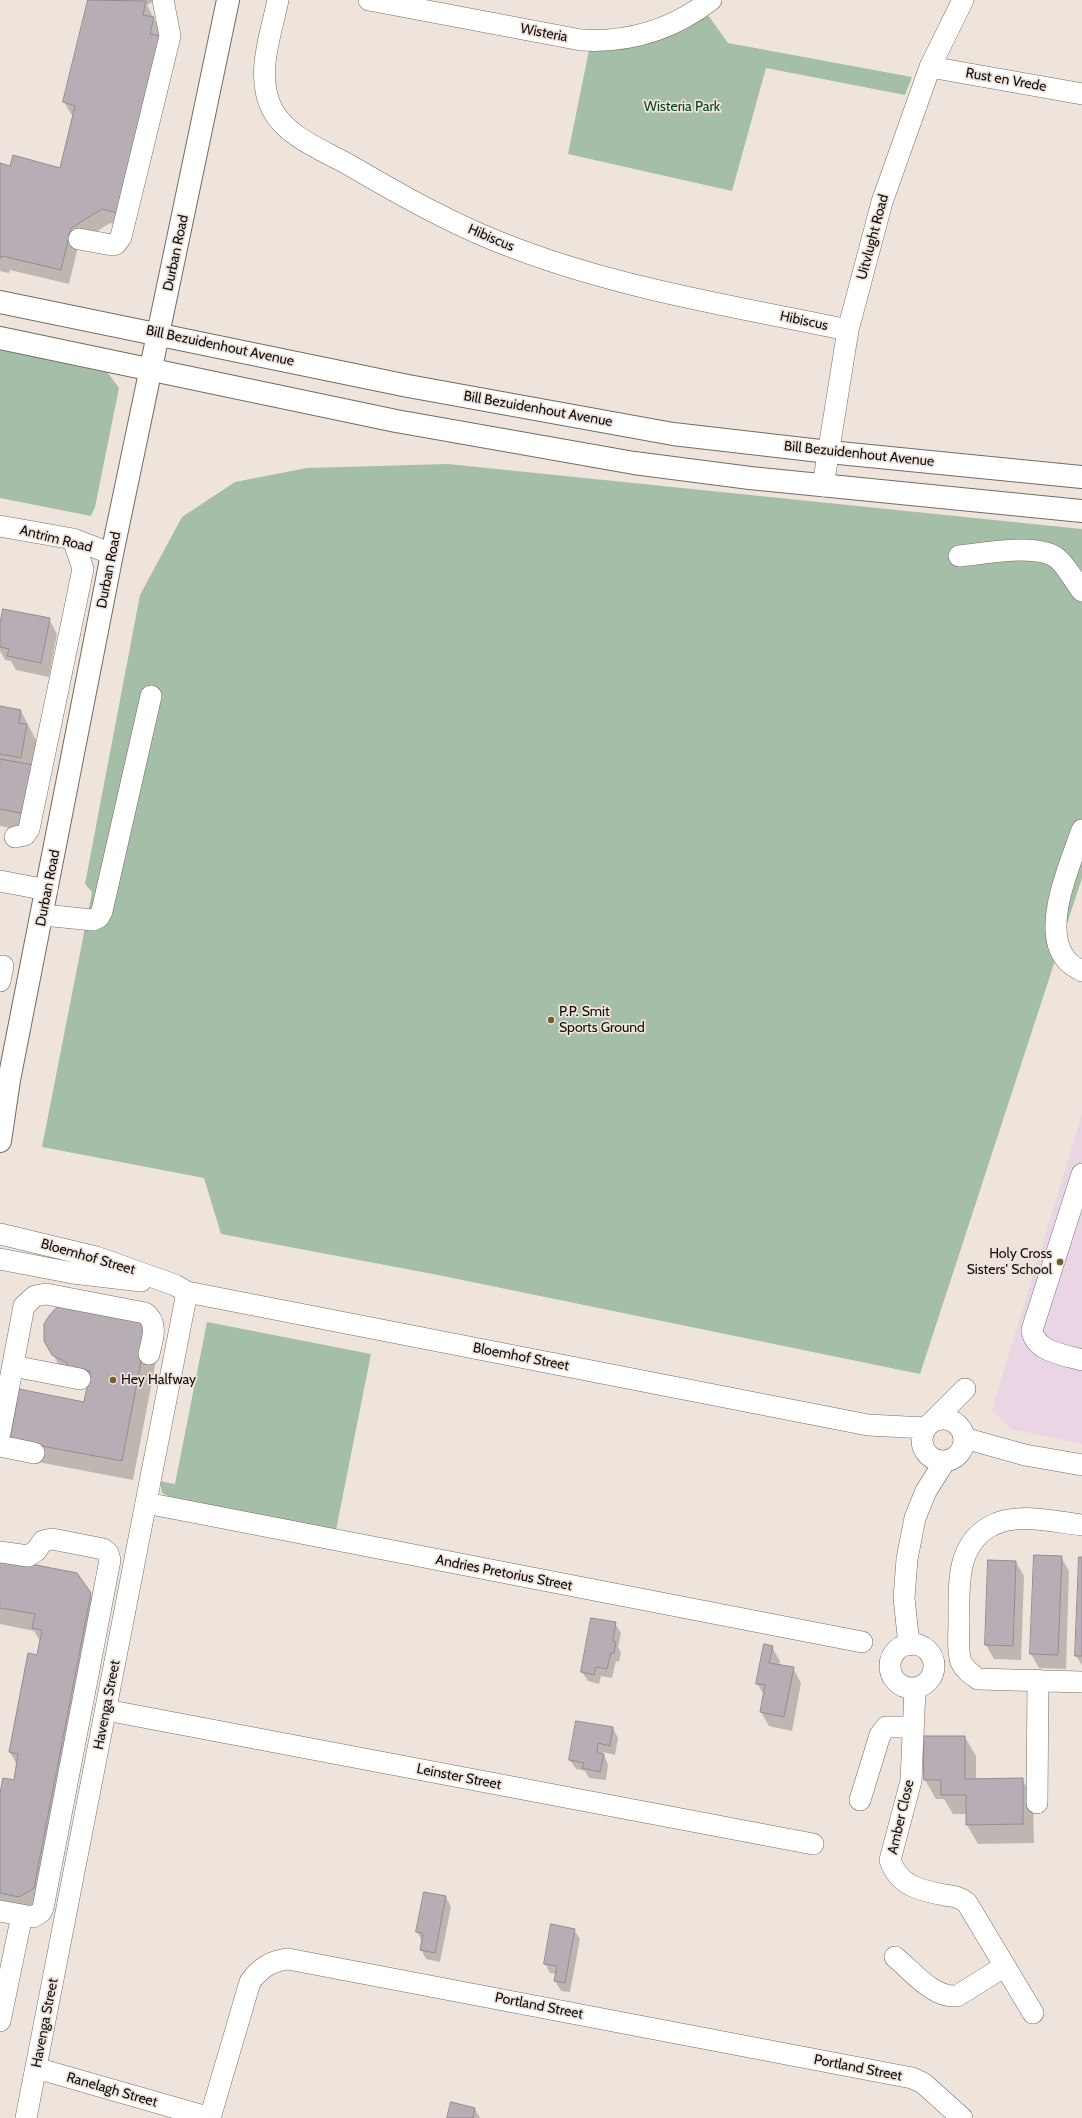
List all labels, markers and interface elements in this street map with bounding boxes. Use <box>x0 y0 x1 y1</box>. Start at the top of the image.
street label: Wisteria <box>519 20 569 46</box>
street label: Rust en Vrede <box>964 65 1048 95</box>
park label: Wisteria Park <box>644 99 720 115</box>
street label: Uitvlught Road <box>854 192 892 282</box>
street label: Durban Road <box>160 213 192 293</box>
street label: Hibiscus <box>465 221 517 255</box>
street label: Hibiscus <box>778 308 830 334</box>
street label: Bill Bezuidenhout Avenue <box>144 322 296 370</box>
street label: Bill Bezuidenhout Avenue <box>462 388 614 430</box>
street label: Bill Bezuidenhout Avenue <box>783 438 935 470</box>
street label: Antrim Road <box>18 522 94 556</box>
street label: Durban Road <box>93 530 125 610</box>
street label: Durban Road <box>32 848 64 928</box>
place label: P.P. Smit Sports Ground <box>559 1004 645 1036</box>
marker: P.P. Smit Sports Ground <box>546 1015 556 1025</box>
street label: Bloemhof Street <box>39 1235 137 1279</box>
place label: Holy Cross Sisters' School <box>967 1246 1052 1278</box>
marker: Holy Cross Sisters' School <box>1055 1257 1065 1267</box>
street label: Bloemhof Street <box>471 1339 571 1375</box>
place label: Hey Halfway <box>121 1372 196 1388</box>
marker: Hey Halfway <box>108 1375 118 1385</box>
street label: Andries Pretorius Street <box>434 1551 574 1595</box>
street label: Havenga Street <box>90 1659 124 1751</box>
street label: Leinster Street <box>415 1761 503 1793</box>
street label: Amber Close <box>884 1778 918 1856</box>
street label: Havenga Street <box>28 1977 62 2069</box>
street label: Portland Street <box>494 1989 584 2023</box>
street label: Portland Street <box>813 2051 903 2085</box>
street label: Ranelagh Street <box>65 2069 159 2111</box>

